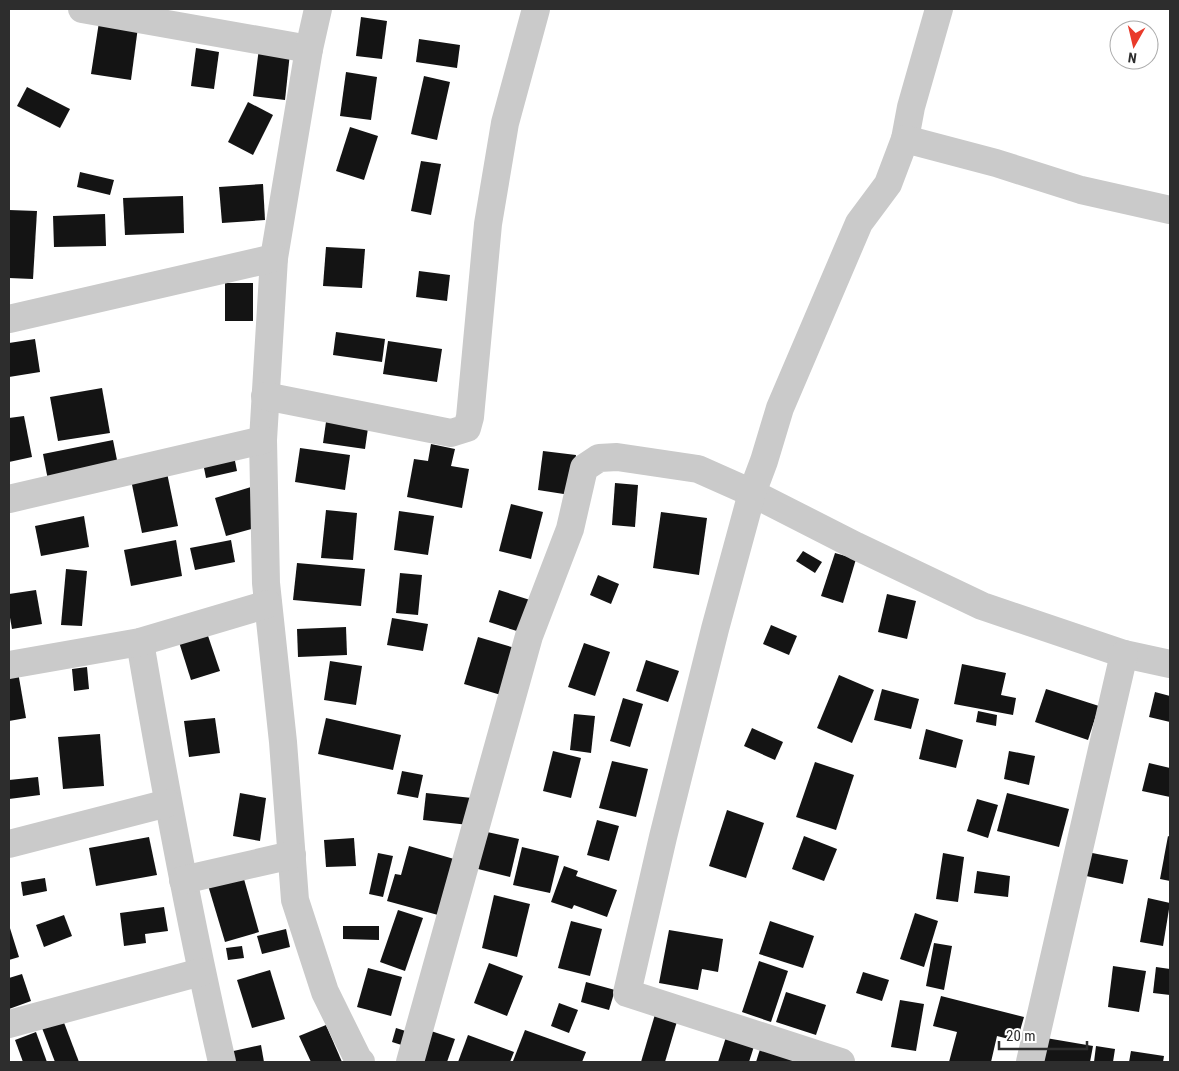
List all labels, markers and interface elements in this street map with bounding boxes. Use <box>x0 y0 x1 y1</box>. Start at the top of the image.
north arrow <box>1109 20 1159 70</box>
text: N <box>1127 49 1138 66</box>
scale bar <box>999 1018 1086 1050</box>
text: 20 m <box>1006 1027 1036 1045</box>

